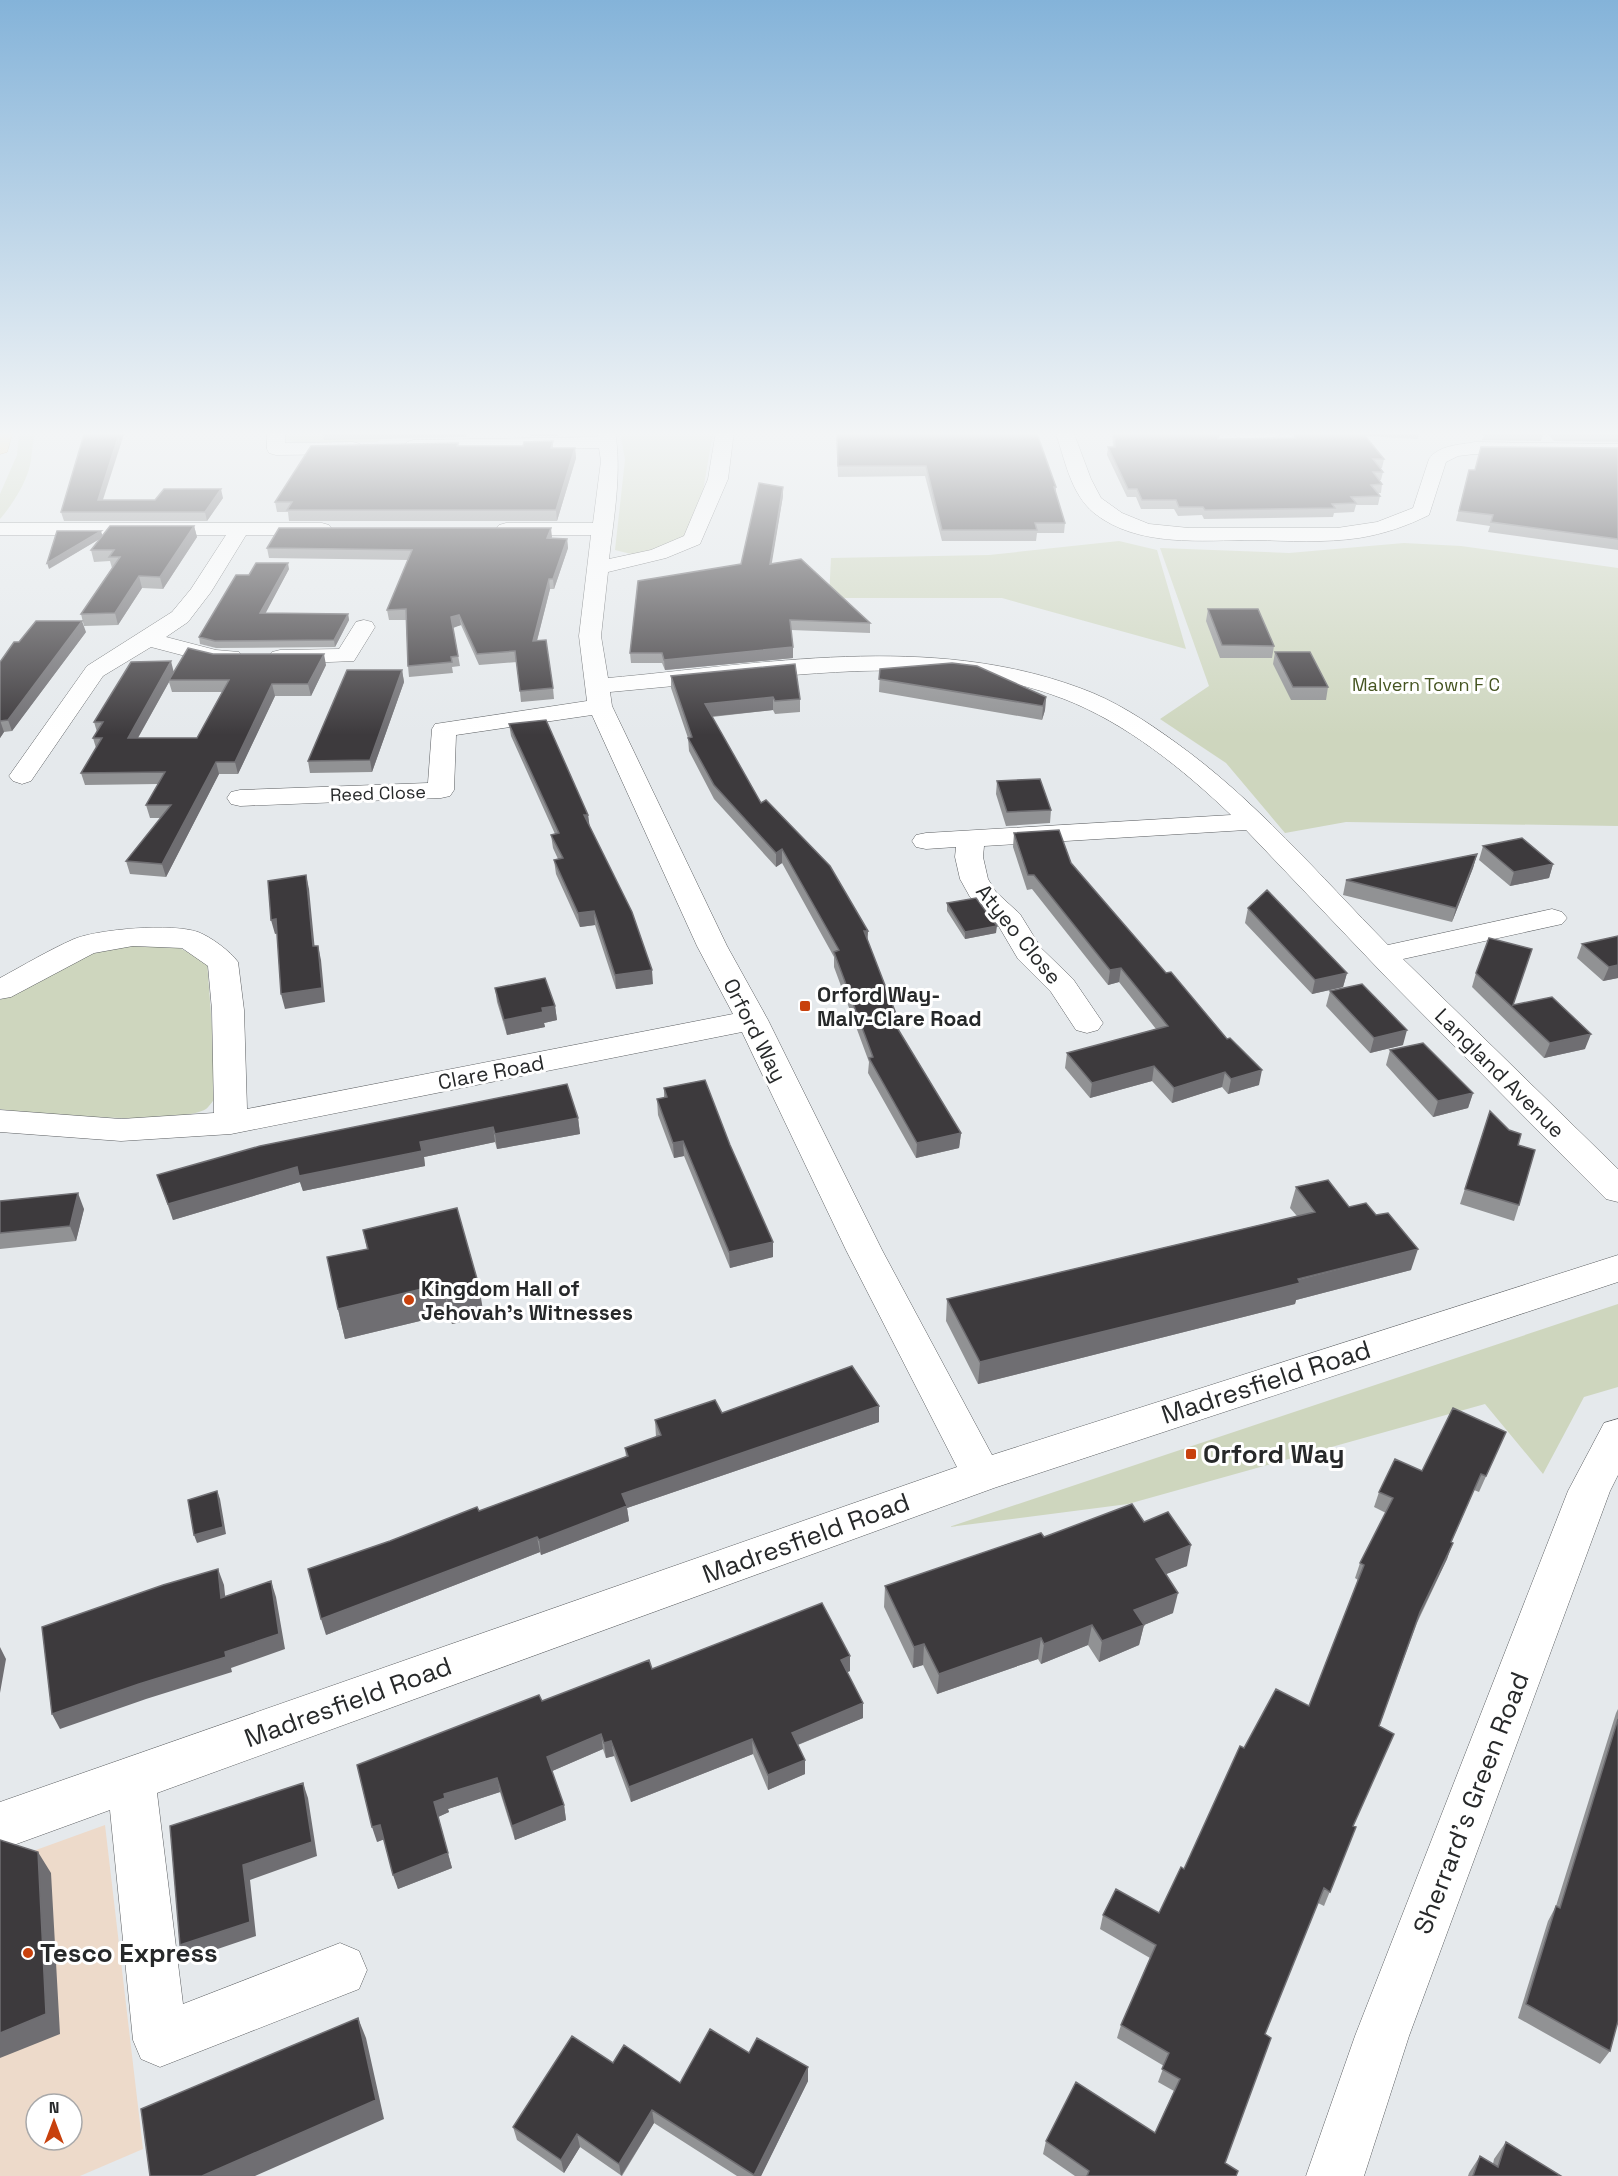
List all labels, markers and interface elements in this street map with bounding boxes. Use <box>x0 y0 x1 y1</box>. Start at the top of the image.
park label: Malvern Town F C <box>1352 673 1500 696</box>
street label: Reed Close <box>330 780 426 806</box>
street label: Atyeo Close <box>970 878 1068 990</box>
street label: Orford Way <box>717 974 793 1086</box>
place label: Orford Way- Malv-Clare Road <box>817 981 982 1032</box>
marker: Orford Way- Malv-Clare Road <box>798 999 812 1013</box>
street label: Langland Avenue <box>1429 1002 1571 1144</box>
street label: Clare Road <box>436 1048 546 1096</box>
place label: Kingdom Hall of Jehovah's Witnesses <box>421 1275 633 1326</box>
marker: Kingdom Hall of Jehovah's Witnesses <box>402 1293 416 1307</box>
street label: Madresfield Road <box>1157 1332 1375 1432</box>
place label: Orford Way <box>1203 1437 1344 1471</box>
marker: Orford Way <box>1184 1447 1198 1461</box>
street label: Madresfield Road <box>698 1485 914 1591</box>
street label: Madresfield Road <box>240 1649 456 1755</box>
street label: Sherrard's Green Road <box>1405 1667 1537 1939</box>
place label: Tesco Express <box>40 1936 218 1970</box>
marker: Tesco Express <box>21 1946 35 1960</box>
north arrow <box>24 2092 84 2152</box>
text: N <box>49 2097 59 2118</box>

